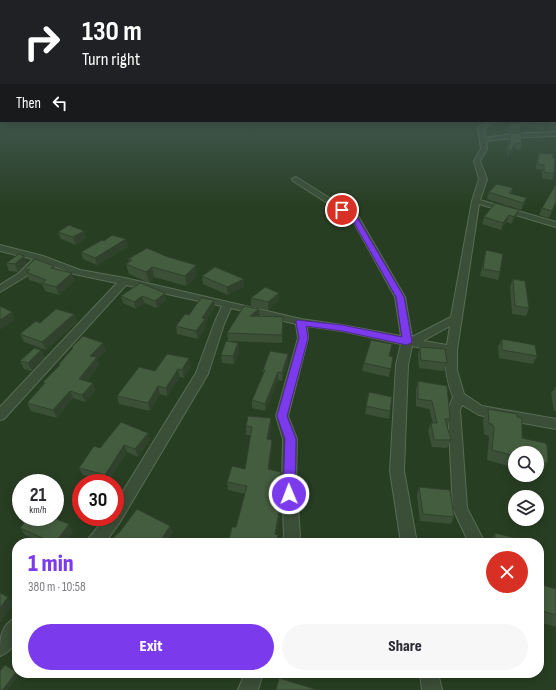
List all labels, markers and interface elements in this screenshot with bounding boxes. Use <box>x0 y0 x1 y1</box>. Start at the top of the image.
text: 130 m <box>82 15 142 48</box>
icon: right <box>16 16 68 68</box>
text: Turn right <box>82 49 140 70</box>
icon: left <box>49 92 71 114</box>
text: Then <box>16 94 41 113</box>
pin <box>325 193 359 227</box>
icon: arrive <box>331 199 353 221</box>
map controls <box>508 446 544 526</box>
button: search <box>508 446 544 482</box>
position arrow <box>268 473 310 515</box>
speed limit sign: 30 <box>72 474 124 526</box>
text: 21 <box>30 483 46 507</box>
button: layers <box>508 490 544 526</box>
text: km/h <box>29 504 47 516</box>
text: 1 min <box>28 549 74 578</box>
button: close <box>486 551 528 593</box>
text: 380 m · 10:58 <box>28 579 86 595</box>
button: Exit <box>28 624 274 670</box>
button: Share <box>282 624 528 670</box>

